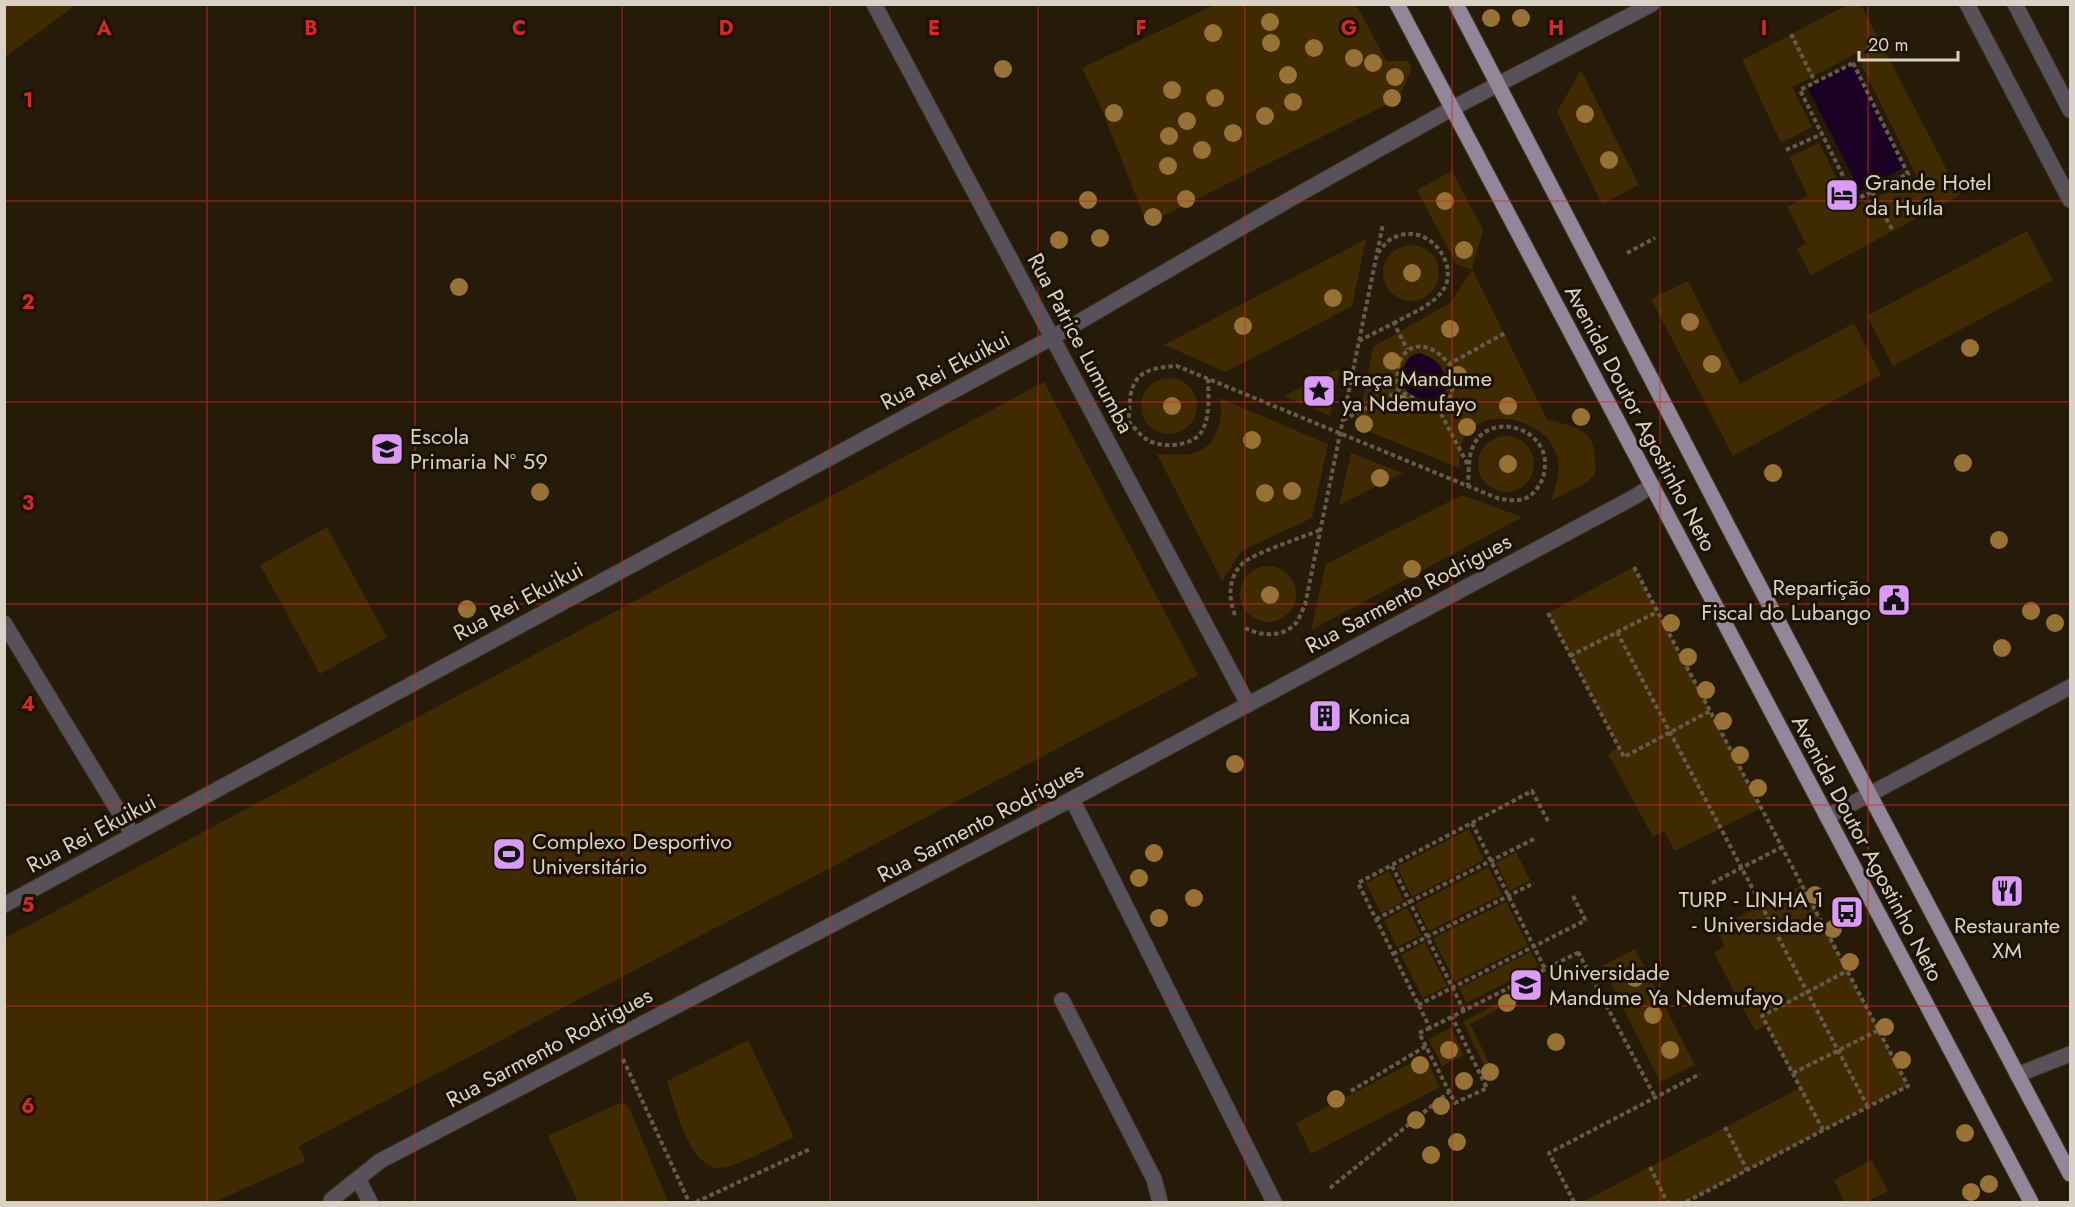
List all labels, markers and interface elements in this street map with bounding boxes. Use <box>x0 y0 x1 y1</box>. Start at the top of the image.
text: A <box>96 14 112 43</box>
text: B <box>304 14 318 43</box>
text: C <box>512 14 526 43</box>
text: D <box>719 14 733 43</box>
text: E <box>928 14 940 43</box>
text: F <box>1135 14 1147 43</box>
text: G <box>1341 14 1357 43</box>
text: H <box>1548 14 1564 43</box>
text: I <box>1761 14 1767 43</box>
scale bar <box>1859 24 1958 62</box>
text: 20 m <box>1868 32 1908 58</box>
text: 1 <box>23 86 33 115</box>
place label: Grande Hotel da Huíla <box>1865 166 1992 223</box>
hotel icon: Grande Hotel da Huíla <box>1824 177 1860 213</box>
street label: Rua Patrice Lumumba <box>1020 247 1142 439</box>
street label: Avenida Doutor Agostinho Neto <box>1557 279 1725 557</box>
text: 2 <box>21 288 35 317</box>
street label: Rua Rei Ekuikui <box>875 322 1015 418</box>
place label: Praça Mandume ya Ndemufayo <box>1342 362 1492 419</box>
place icon: Praça Mandume ya Ndemufayo <box>1301 373 1337 409</box>
place label: Escola Primaria Nº 59 <box>410 420 548 477</box>
school or university icon: Escola Primaria Nº 59 <box>369 431 405 467</box>
text: 3 <box>22 489 34 518</box>
street label: Rua Sarmento Rodrigues <box>1299 525 1517 661</box>
street label: Rua Rei Ekuikui <box>448 553 588 649</box>
place label: Repartição Fiscal do Lubango <box>1701 571 1871 628</box>
public building icon: Repartição Fiscal do Lubango <box>1876 582 1912 618</box>
text: 4 <box>21 690 35 719</box>
building icon: Konica <box>1307 698 1343 734</box>
place label: Konica <box>1348 700 1410 732</box>
street label: Avenida Doutor Agostinho Neto <box>1784 709 1952 987</box>
street label: Rua Sarmento Rodrigues <box>871 754 1089 890</box>
street label: Rua Rei Ekuikui <box>21 785 161 881</box>
place label: Complexo Desportivo Universitário <box>532 825 732 882</box>
sports icon: Complexo Desportivo Universitário <box>491 836 527 872</box>
restaurant icon: Restaurante XM <box>1989 873 2025 909</box>
place label: TURP - LINHA 1 - Universidade <box>1679 883 1824 940</box>
text: 5 <box>22 891 35 920</box>
bus stop icon: TURP - LINHA 1 - Universidade <box>1829 894 1865 930</box>
place label: Restaurante XM <box>1954 909 2060 966</box>
place label: Universidade Mandume Ya Ndemufayo <box>1549 956 1783 1013</box>
school or university icon: Universidade Mandume Ya Ndemufayo <box>1508 967 1544 1003</box>
street label: Rua Sarmento Rodrigues <box>440 979 658 1115</box>
text: 6 <box>21 1092 35 1121</box>

